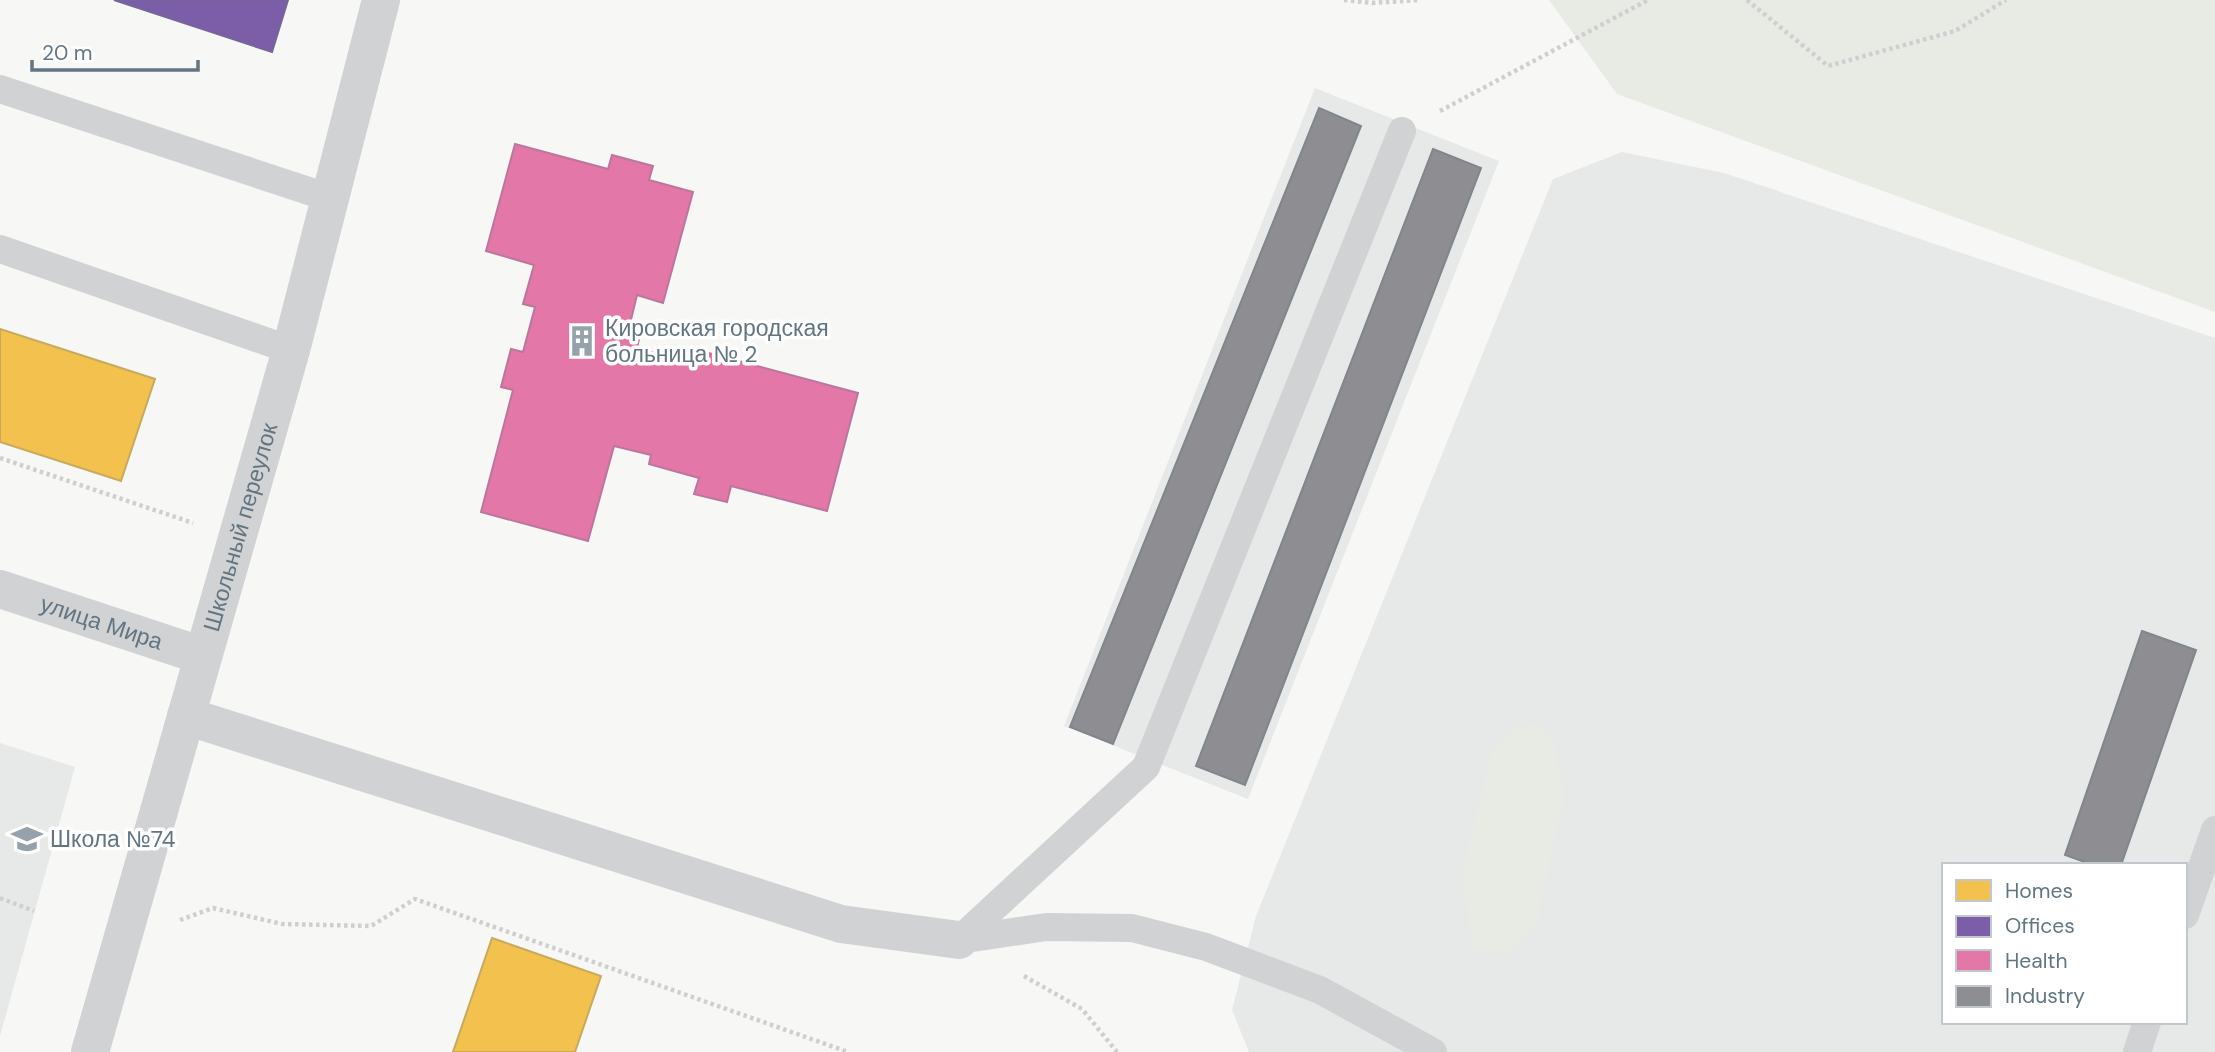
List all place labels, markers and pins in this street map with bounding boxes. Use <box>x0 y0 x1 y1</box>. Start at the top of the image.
place label: Кировская городская больница № 2 <box>605 313 829 369</box>
building icon: Кировская городская больница № 2 <box>565 324 599 358</box>
school or university icon: Школа №74 <box>10 822 44 856</box>
place label: Школа №74 <box>50 824 176 854</box>

